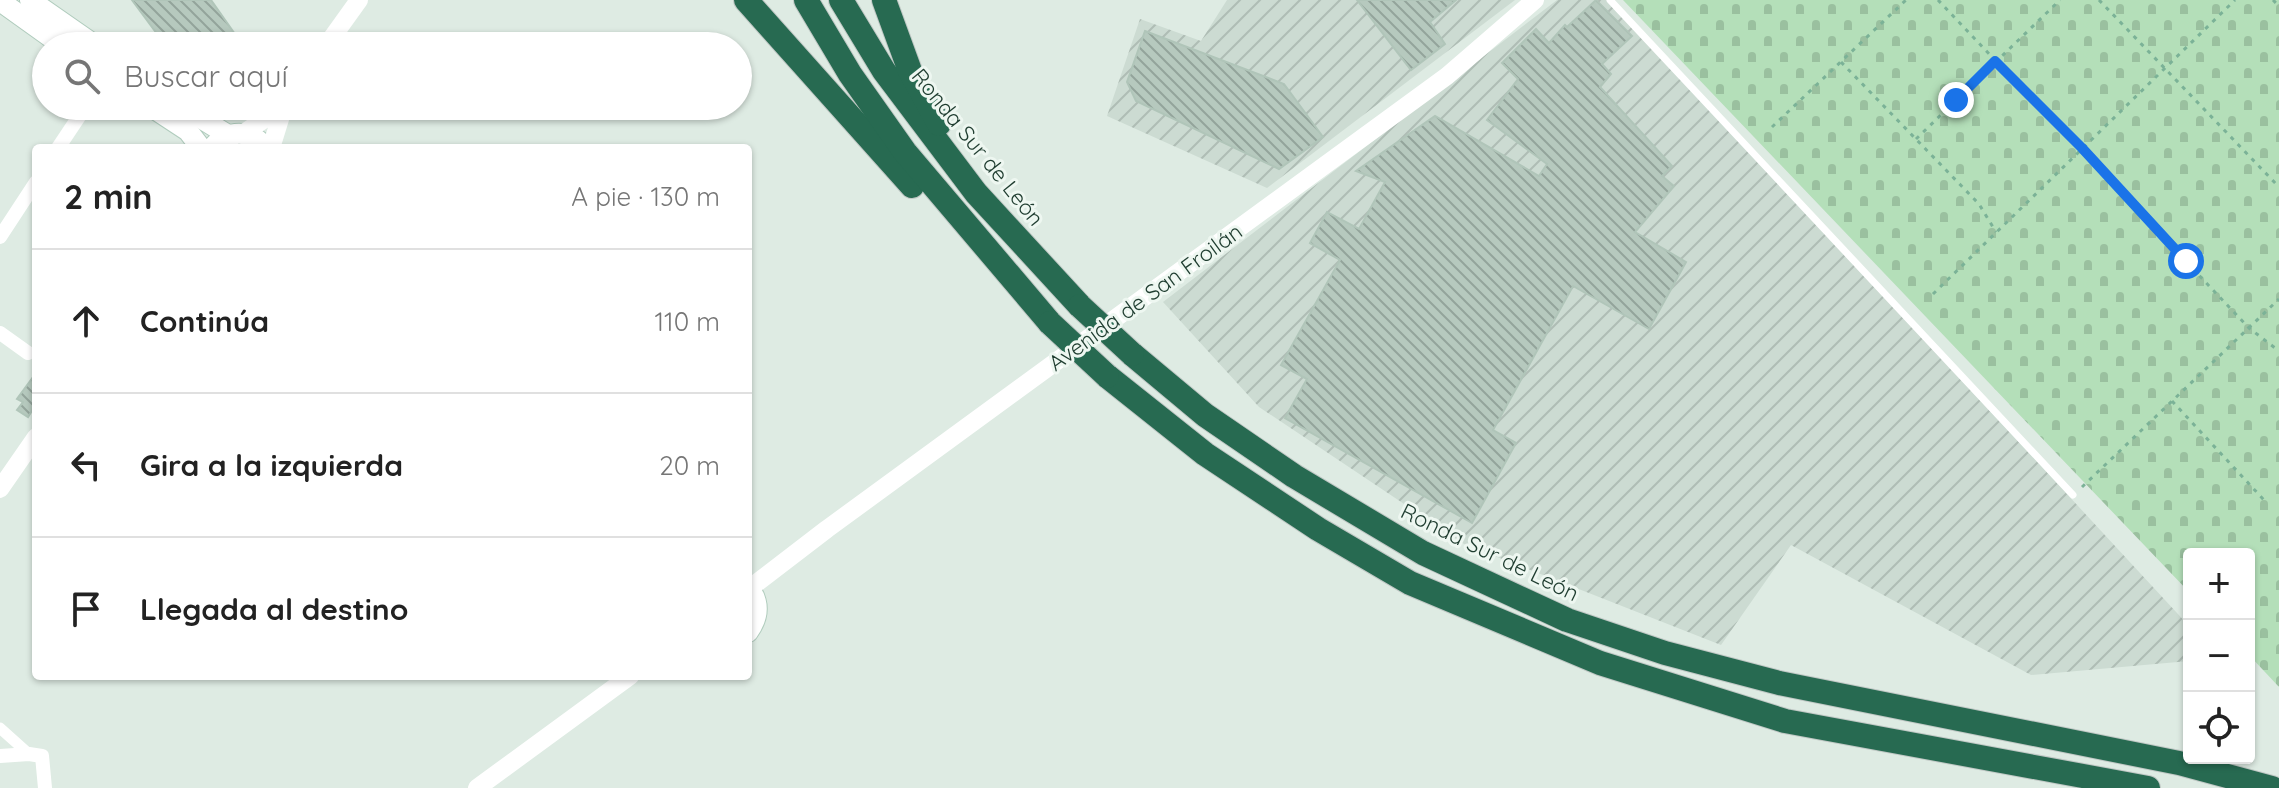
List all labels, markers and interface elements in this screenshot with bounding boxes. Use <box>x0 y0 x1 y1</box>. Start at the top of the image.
search box <box>32 32 752 120</box>
icon: search <box>60 54 104 98</box>
text: Buscar aquí <box>124 57 288 95</box>
street label: Ronda Sur de León <box>906 63 1050 231</box>
route end <box>1938 82 1974 118</box>
text: 2 min <box>64 175 153 218</box>
text: A pie · 130 m <box>571 180 720 213</box>
street label: Avenida de San Froilán <box>1042 217 1248 377</box>
route start <box>2168 243 2204 279</box>
icon: ahead <box>64 299 108 343</box>
text: Continúa <box>140 302 269 340</box>
text: 110 m <box>654 305 720 338</box>
icon: left <box>64 443 108 487</box>
text: Gira a la izquierda <box>140 446 403 484</box>
text: 20 m <box>659 449 720 482</box>
street label: Ronda Sur de León <box>1396 497 1584 607</box>
map controls <box>2183 548 2255 764</box>
button: + <box>2183 548 2255 620</box>
icon: arrive <box>64 587 108 631</box>
text: Llegada al destino <box>140 590 408 628</box>
button: − <box>2183 620 2255 692</box>
button: locate <box>2183 692 2255 764</box>

